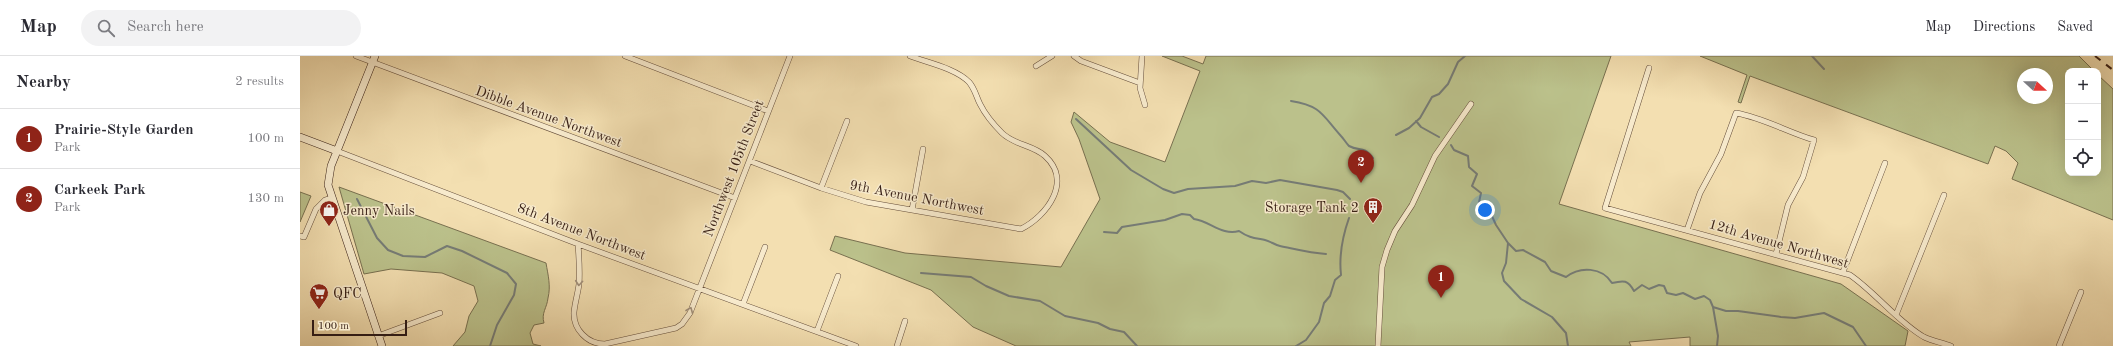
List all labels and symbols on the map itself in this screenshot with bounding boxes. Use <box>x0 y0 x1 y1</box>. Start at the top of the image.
north arrow <box>2017 68 2053 104</box>
street label: Dibble Avenue Northwest <box>473 84 624 150</box>
street label: Northwest 105th Street <box>701 98 767 239</box>
pin: 2 <box>1348 150 1374 183</box>
street label: 9th Avenue Northwest <box>848 178 985 218</box>
building icon: Storage Tank 2 <box>1362 196 1384 224</box>
shop icon: Jenny Nails <box>318 199 340 227</box>
your location <box>1475 200 1495 220</box>
street label: 8th Avenue Northwest <box>515 201 648 263</box>
place label: Storage Tank 2 <box>1265 201 1359 215</box>
place label: Jenny Nails <box>343 204 415 218</box>
street label: 12th Avenue Northwest <box>1707 217 1850 271</box>
pin: 1 <box>1428 265 1454 298</box>
one-way arrow <box>575 280 584 286</box>
supermarket icon: QFC <box>308 282 330 310</box>
place label: QFC <box>333 287 362 301</box>
one-way arrow <box>686 306 694 313</box>
scale bar <box>312 318 407 337</box>

